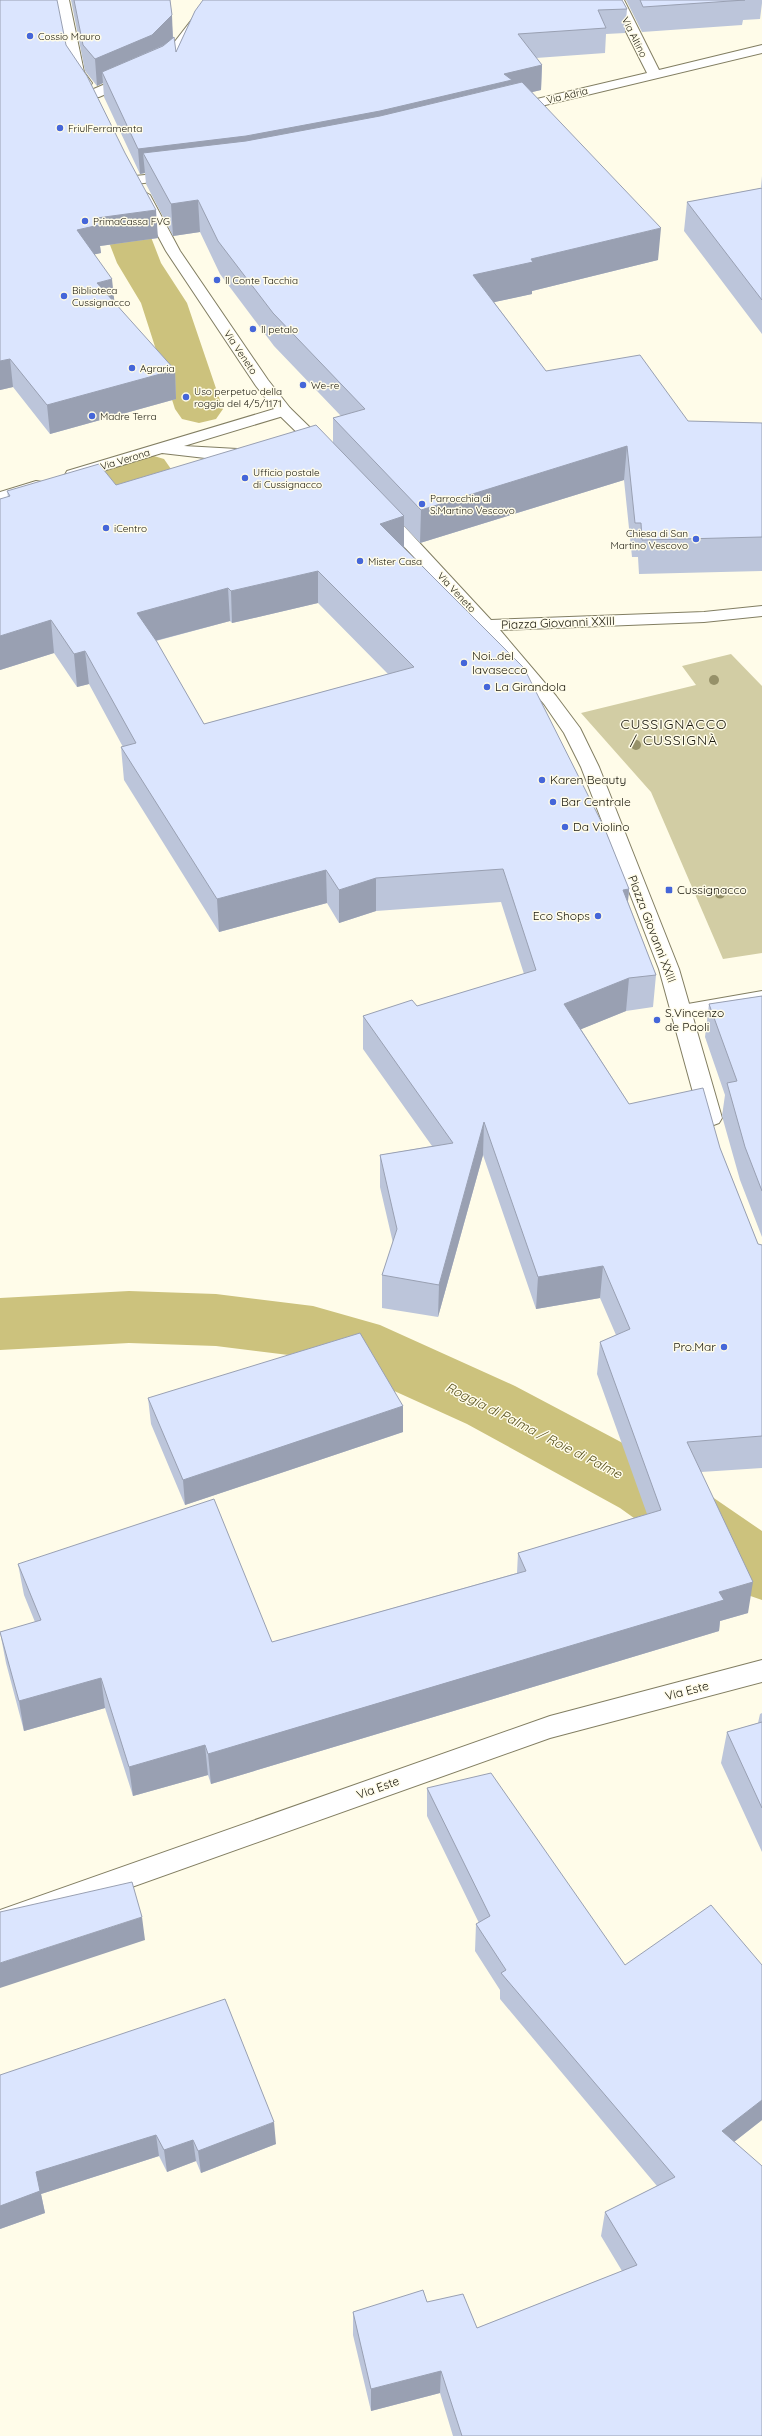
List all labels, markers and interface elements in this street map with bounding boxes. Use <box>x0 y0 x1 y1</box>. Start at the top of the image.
street label: Via Altino <box>619 15 650 60</box>
place label: Cossio Mauro <box>38 30 100 43</box>
marker: Cossio Mauro <box>25 31 35 41</box>
street label: Via Adria <box>545 84 589 107</box>
place label: FriulFerramenta <box>68 122 142 135</box>
marker: FriulFerramenta <box>55 123 65 133</box>
place label: PrimaCassa FVG <box>93 215 170 228</box>
marker: PrimaCassa FVG <box>80 216 90 226</box>
place label: Il Conte Tacchia <box>225 274 298 287</box>
marker: Il Conte Tacchia <box>212 275 222 285</box>
place label: Biblioteca Cussignacco <box>72 284 130 309</box>
marker: Biblioteca Cussignacco <box>59 291 69 301</box>
place label: Il petalo <box>261 323 298 336</box>
marker: Il petalo <box>248 324 258 334</box>
street label: Via Veneto <box>221 328 260 377</box>
place label: Agraria <box>140 362 175 375</box>
marker: Agraria <box>127 363 137 373</box>
place label: We-re <box>311 379 340 392</box>
marker: We-re <box>298 380 308 390</box>
place label: Uso perpetuo della roggia del 4/5/1171 <box>194 385 282 410</box>
marker: Uso perpetuo della roggia del 4/5/1171 <box>181 392 191 402</box>
place label: Madre Terra <box>100 410 157 423</box>
marker: Madre Terra <box>87 411 97 421</box>
street label: Via Verona <box>99 446 152 473</box>
place label: Ufficio postale di Cussignacco <box>253 466 322 491</box>
marker: Ufficio postale di Cussignacco <box>240 473 250 483</box>
place label: Parrocchia di S.Martino Vescovo <box>430 492 515 517</box>
marker: Parrocchia di S.Martino Vescovo <box>417 499 427 509</box>
place label: iCentro <box>114 522 147 535</box>
marker: iCentro <box>101 523 111 533</box>
place label: Chiesa di San Martino Vescovo <box>611 527 688 552</box>
marker: Chiesa di San Martino Vescovo <box>691 534 701 544</box>
place label: Mister Casa <box>368 555 422 568</box>
marker: Mister Casa <box>355 556 365 566</box>
street label: Via Veneto <box>435 569 479 615</box>
street label: Piazza Giovanni XXIII <box>501 613 615 632</box>
place label: Noi...del lavasecco <box>472 648 528 677</box>
marker: Noi...del lavasecco <box>459 658 469 668</box>
place label: La Girandola <box>495 679 566 694</box>
marker: La Girandola <box>482 682 492 692</box>
district label: CUSSIGNACCO / CUSSIGNÀ <box>620 715 728 749</box>
place label: Karen Beauty <box>550 772 626 787</box>
marker: Karen Beauty <box>537 775 547 785</box>
place label: Bar Centrale <box>561 794 631 809</box>
marker: Bar Centrale <box>548 797 558 807</box>
place label: Da Violino <box>573 819 630 834</box>
marker: Da Violino <box>560 822 570 832</box>
street label: Piazza Giovanni XXIII <box>625 873 680 985</box>
place label: Cussignacco <box>677 882 747 897</box>
marker: Cussignacco <box>664 885 674 895</box>
place label: Eco Shops <box>533 908 590 923</box>
marker: Eco Shops <box>593 911 603 921</box>
place label: S.Vincenzo de Paoli <box>665 1005 724 1034</box>
marker: S.Vincenzo de Paoli <box>652 1015 662 1025</box>
place label: Pro.Mar <box>673 1339 716 1354</box>
marker: Pro.Mar <box>719 1342 729 1352</box>
water label: Roggia di Palma / Roie di Palme <box>443 1379 625 1482</box>
street label: Via Este <box>664 1677 710 1703</box>
street label: Via Este <box>354 1773 401 1802</box>

